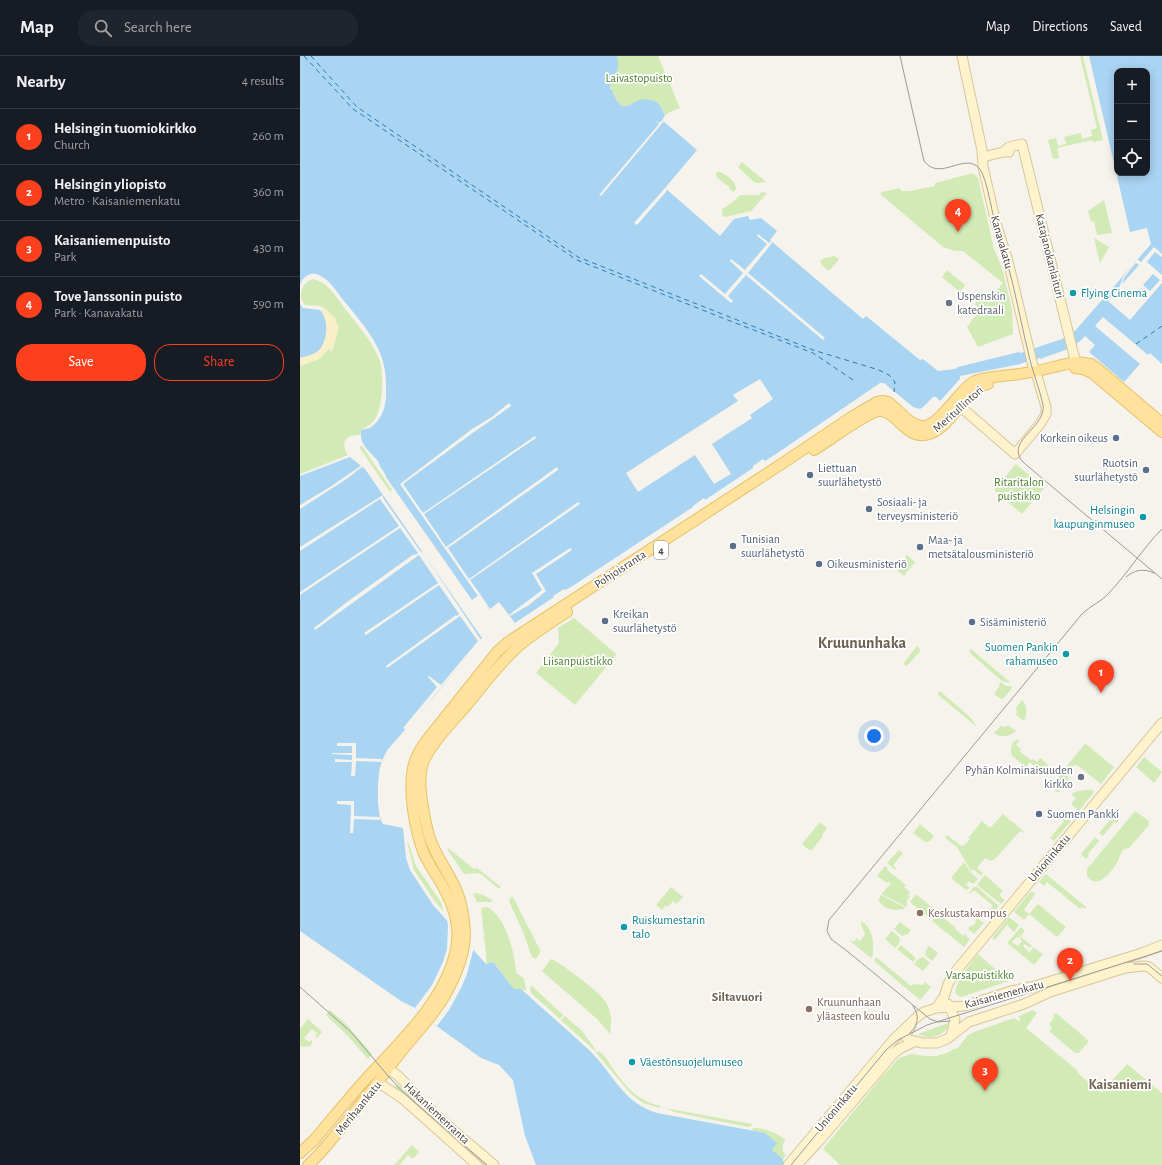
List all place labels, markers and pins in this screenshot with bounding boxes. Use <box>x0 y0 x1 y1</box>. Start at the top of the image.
pin: 4 <box>945 199 971 232</box>
place label: Flying Cinema <box>1081 287 1148 300</box>
marker: Flying Cinema <box>1068 288 1078 298</box>
place label: Uspenskin katedraali <box>957 290 1006 316</box>
marker: Uspenskin katedraali <box>944 298 954 308</box>
place label: Korkein oikeus <box>1040 432 1108 444</box>
marker: Korkein oikeus <box>1111 433 1121 443</box>
place label: Ruotsin suurlähetystö <box>1074 457 1138 484</box>
place label: Liettuan suurlähetystö <box>818 462 882 489</box>
marker: Ruotsin suurlähetystö <box>1141 465 1151 475</box>
marker: Liettuan suurlähetystö <box>805 470 815 480</box>
place label: Sosiaali- ja terveysministeriö <box>877 496 958 523</box>
marker: Sosiaali- ja terveysministeriö <box>864 504 874 514</box>
place label: Helsingin kaupunginmuseo <box>1053 504 1135 530</box>
marker: Helsingin kaupunginmuseo <box>1138 512 1148 522</box>
place label: Tunisian suurlähetystö <box>741 533 805 560</box>
place label: Maa- ja metsätalousministeriö <box>928 534 1034 560</box>
marker: Tunisian suurlähetystö <box>728 541 738 551</box>
marker: Maa- ja metsätalousministeriö <box>915 542 925 552</box>
place label: Oikeusministeriö <box>827 558 907 570</box>
marker: Oikeusministeriö <box>814 559 824 569</box>
place label: Kreikan suurlähetystö <box>613 608 677 635</box>
marker: Kreikan suurlähetystö <box>600 616 610 626</box>
place label: Sisäministeriö <box>980 616 1046 628</box>
marker: Sisäministeriö <box>967 617 977 627</box>
place label: Suomen Pankin rahamuseo <box>985 641 1058 667</box>
marker: Suomen Pankin rahamuseo <box>1061 649 1071 659</box>
pin: 1 <box>1088 660 1114 693</box>
place label: Pyhän Kolminaisuuden kirkko <box>965 764 1073 790</box>
marker: Pyhän Kolminaisuuden kirkko <box>1076 772 1086 782</box>
place label: Suomen Pankki <box>1047 808 1119 820</box>
marker: Suomen Pankki <box>1034 809 1044 819</box>
place label: Keskustakampus <box>928 907 1007 919</box>
marker: Keskustakampus <box>915 908 925 918</box>
place label: Ruiskumestarin talo <box>632 914 705 940</box>
marker: Ruiskumestarin talo <box>619 922 629 932</box>
pin: 2 <box>1057 948 1083 981</box>
place label: Kruununhaan yläasteen koulu <box>816 996 890 1023</box>
marker: Kruununhaan yläasteen koulu <box>804 1004 814 1014</box>
place label: Väestönsuojelumuseo <box>640 1056 743 1069</box>
marker: Väestönsuojelumuseo <box>627 1057 637 1067</box>
pin: 3 <box>972 1058 998 1091</box>

